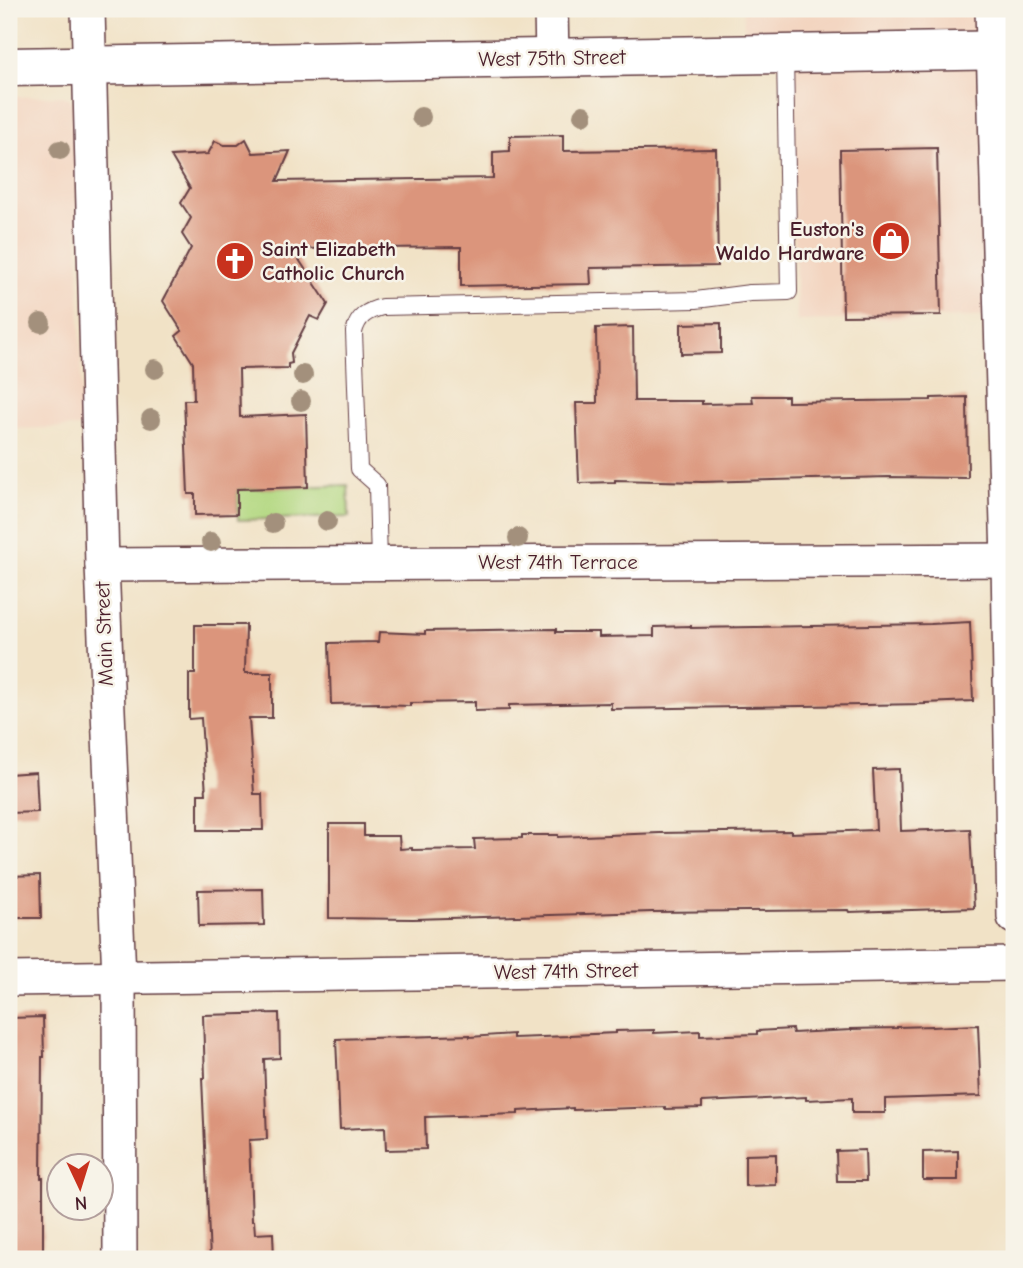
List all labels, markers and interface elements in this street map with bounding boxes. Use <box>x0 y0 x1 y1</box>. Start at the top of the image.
street label: West 75th Street <box>478 45 627 71</box>
place label: Euston's Waldo Hardware <box>716 217 864 265</box>
shop icon: Euston's Waldo Hardware <box>870 220 912 262</box>
place label: Saint Elizabeth Catholic Church <box>262 237 405 285</box>
church icon: Saint Elizabeth Catholic Church <box>214 240 256 282</box>
street label: West 74th Terrace <box>478 550 638 574</box>
street label: Main Street <box>90 580 118 687</box>
street label: West 74th Street <box>494 958 639 984</box>
north arrow <box>46 1152 116 1222</box>
text: N <box>74 1192 88 1214</box>

